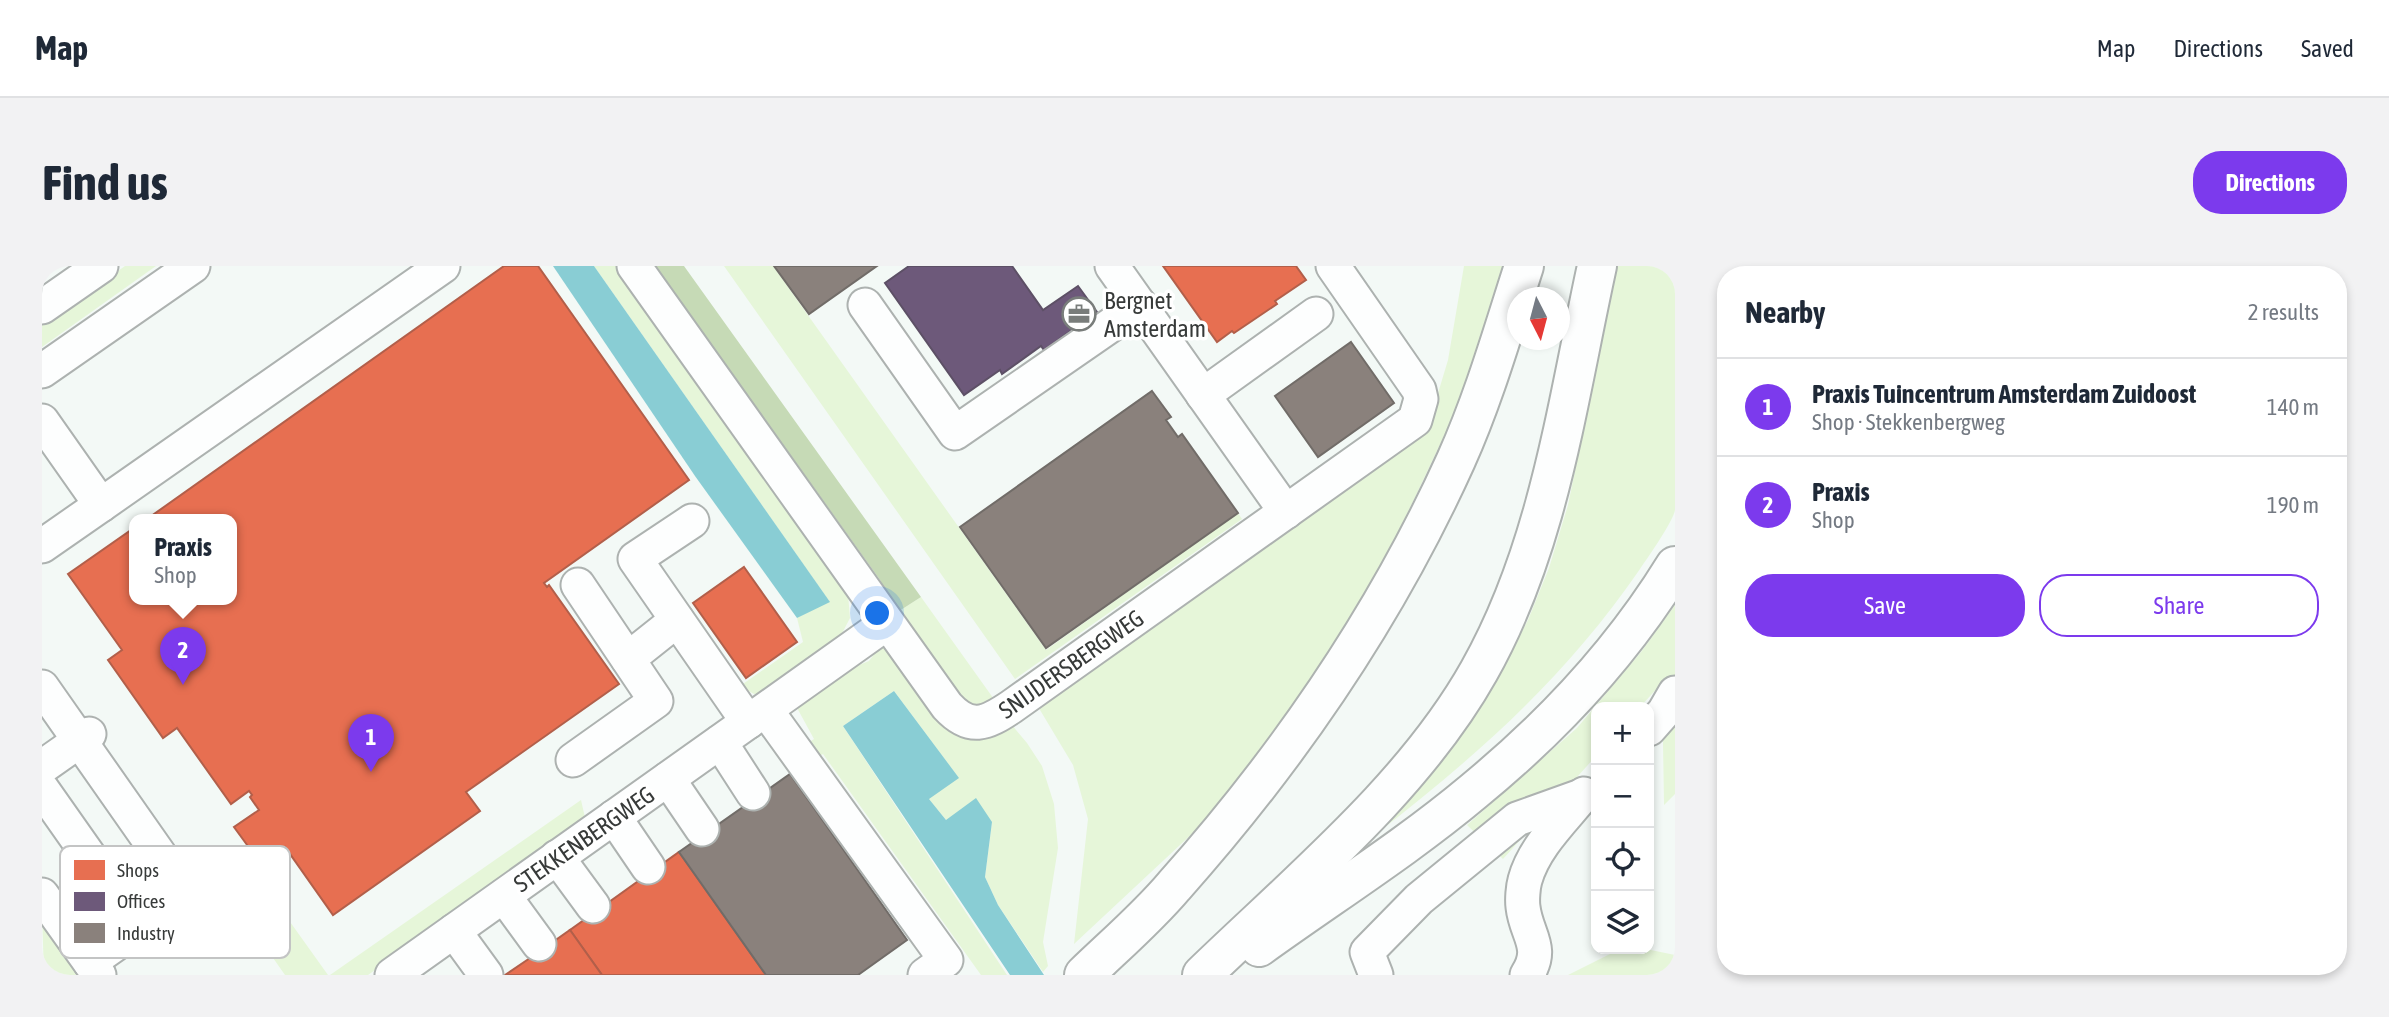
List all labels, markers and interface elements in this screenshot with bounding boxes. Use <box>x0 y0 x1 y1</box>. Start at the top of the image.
text: Map <box>35 29 88 67</box>
text: Map <box>2097 35 2135 62</box>
text: Directions <box>2173 35 2263 62</box>
text: Saved <box>2301 35 2354 62</box>
button: Directions <box>2193 151 2347 214</box>
text: Find us <box>42 154 168 210</box>
place label: Bergnet Amsterdam <box>1104 287 1206 342</box>
north arrow <box>1507 287 1570 350</box>
office icon: Bergnet Amsterdam <box>1060 295 1098 333</box>
text: Nearby <box>1745 295 1825 329</box>
text: 2 results <box>2248 299 2319 325</box>
text: Praxis Tuincentrum Amsterdam Zuidoost <box>1812 379 2196 409</box>
text: 1 <box>1763 394 1773 420</box>
text: 140 m <box>2267 394 2319 420</box>
text: Shop · Stekkenbergweg <box>1812 409 2005 435</box>
text: Praxis <box>1812 477 1870 507</box>
text: 2 <box>1763 492 1773 518</box>
text: 190 m <box>2267 492 2319 518</box>
text: Shop <box>1812 507 1855 533</box>
popup <box>129 514 237 605</box>
text: Praxis <box>154 532 212 562</box>
text: Shop <box>154 562 197 588</box>
button: Save <box>1745 574 2025 637</box>
button: Share <box>2039 574 2319 637</box>
your location <box>860 596 894 630</box>
street label: SNIJDERSBERGWEG <box>994 604 1148 724</box>
pin: 2 <box>160 627 206 685</box>
map controls <box>1591 702 1654 954</box>
button: + <box>1591 702 1654 765</box>
pin: 1 <box>348 714 394 772</box>
button: − <box>1591 765 1654 828</box>
street label: STEKKENBERGWEG <box>509 781 659 897</box>
button: locate <box>1591 828 1654 891</box>
legend <box>60 846 290 958</box>
text: Shops <box>117 859 159 881</box>
text: Offices <box>117 890 165 912</box>
button: layers <box>1591 891 1654 954</box>
text: Industry <box>117 922 175 944</box>

